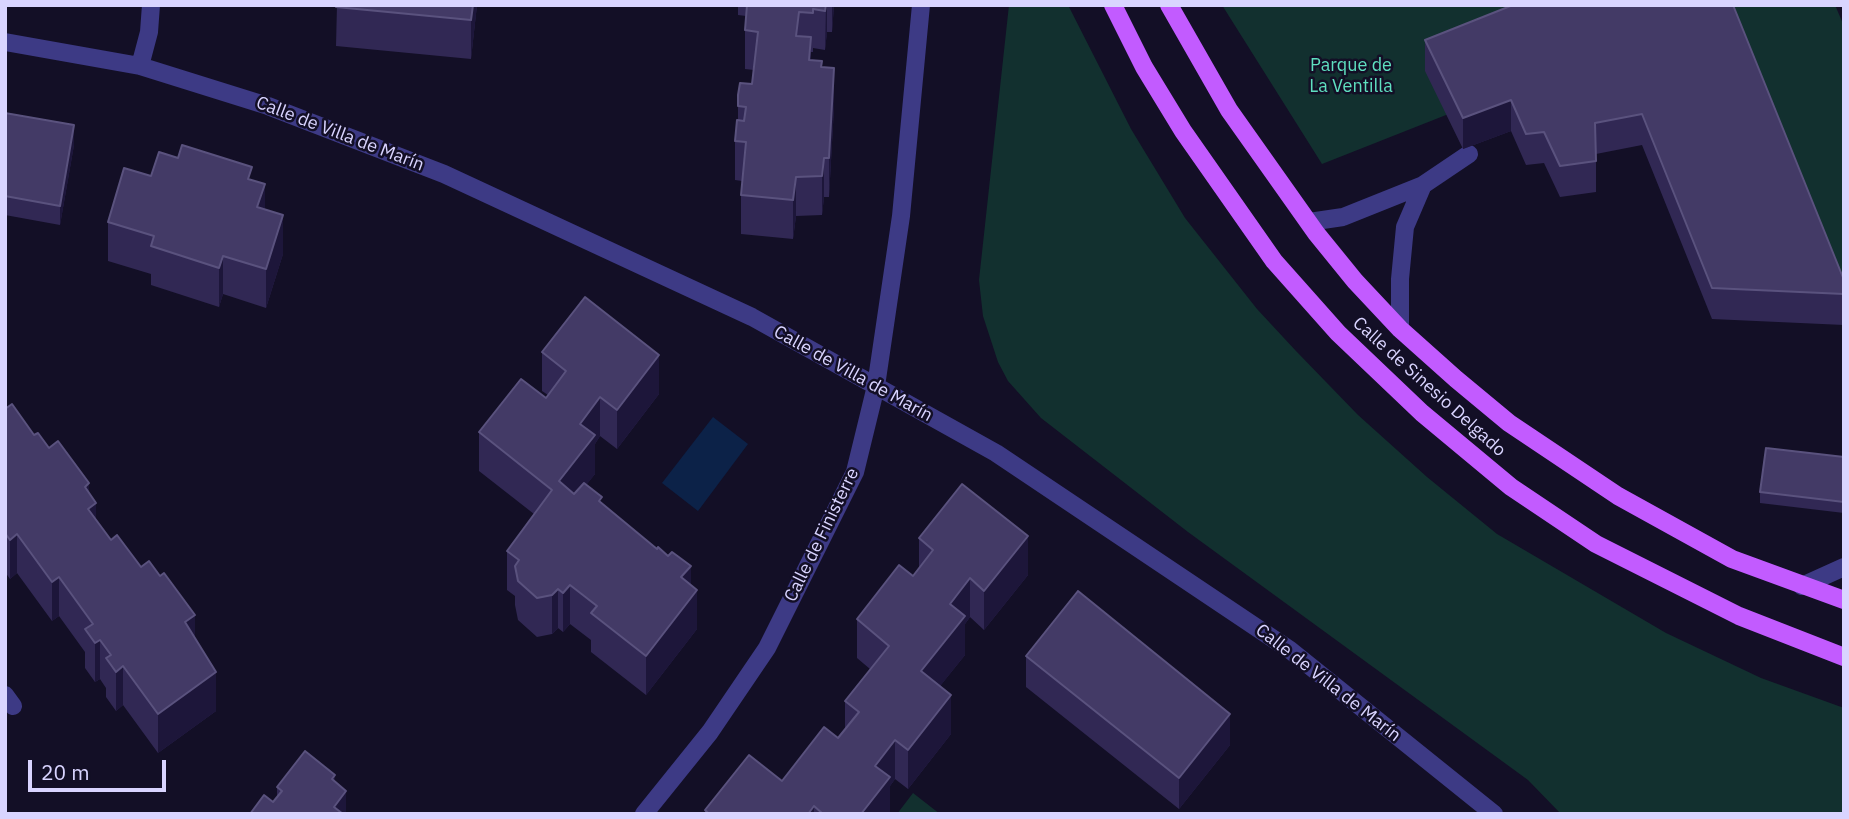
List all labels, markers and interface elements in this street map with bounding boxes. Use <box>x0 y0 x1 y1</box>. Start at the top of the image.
park label: Parque de La Ventilla <box>1309 55 1393 98</box>
street label: Calle de Villa de Marín <box>253 92 427 176</box>
street label: Calle de Sinesio Delgado <box>1348 313 1510 461</box>
street label: Calle de Villa de Marín <box>770 321 936 427</box>
street label: Calle de Finisterre <box>780 465 864 605</box>
street label: Calle de Villa de Marín <box>1251 620 1405 746</box>
scale bar <box>32 746 170 790</box>
text: 20 m <box>41 758 90 786</box>

